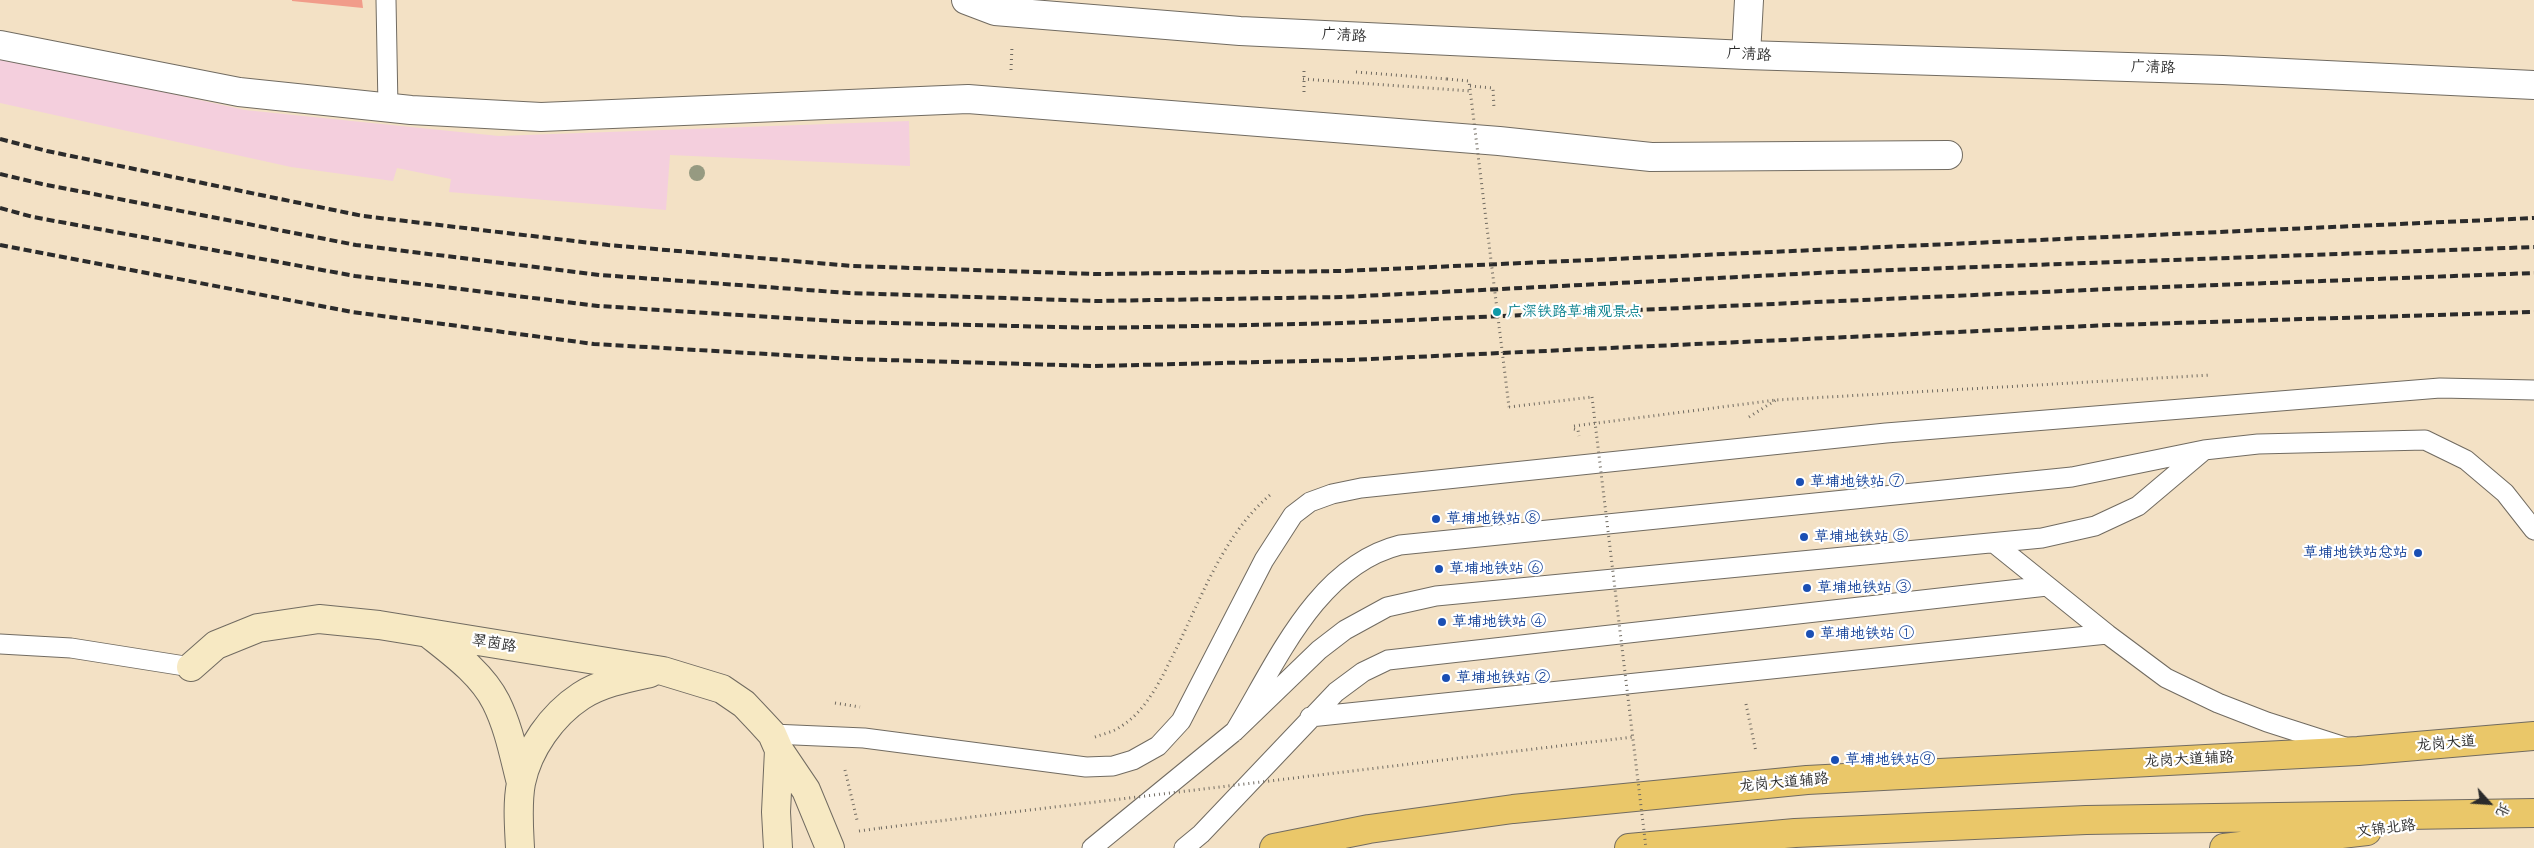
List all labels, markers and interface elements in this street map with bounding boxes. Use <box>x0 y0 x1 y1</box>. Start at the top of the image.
street label: 广清路 <box>1321 26 1367 46</box>
street label: 广清路 <box>1726 45 1772 65</box>
street label: 广清路 <box>2130 58 2176 78</box>
place label: 广深铁路草埔观景点 <box>1507 303 1642 321</box>
marker: 广深铁路草埔观景点 <box>1491 306 1503 318</box>
place label: 草埔地铁站 ⑦ <box>1810 473 1904 491</box>
marker: 草埔地铁站 ⑦ <box>1794 476 1806 488</box>
place label: 草埔地铁站 ⑧ <box>1446 510 1540 528</box>
marker: 草埔地铁站 ⑧ <box>1430 513 1442 525</box>
place label: 草埔地铁站 ⑤ <box>1814 528 1908 546</box>
marker: 草埔地铁站 ⑤ <box>1798 531 1810 543</box>
place label: 草埔地铁站总站 <box>2303 544 2408 562</box>
marker: 草埔地铁站总站 <box>2412 547 2424 559</box>
place label: 草埔地铁站 ⑥ <box>1449 560 1543 578</box>
marker: 草埔地铁站 ⑥ <box>1433 563 1445 575</box>
place label: 草埔地铁站 ③ <box>1817 579 1911 597</box>
marker: 草埔地铁站 ③ <box>1801 582 1813 594</box>
place label: 草埔地铁站 ④ <box>1452 613 1546 631</box>
marker: 草埔地铁站 ④ <box>1436 616 1448 628</box>
place label: 草埔地铁站 ① <box>1820 625 1914 643</box>
marker: 草埔地铁站 ① <box>1804 628 1816 640</box>
street label: 翠茵路 <box>470 632 518 656</box>
place label: 草埔地铁站 ② <box>1456 669 1550 687</box>
marker: 草埔地铁站 ② <box>1440 672 1452 684</box>
street label: 龙岗大道 <box>2415 732 2477 756</box>
street label: 龙岗大道辅路 <box>2144 749 2234 771</box>
place label: 草埔地铁站⑨ <box>1845 751 1935 769</box>
marker: 草埔地铁站⑨ <box>1829 754 1841 766</box>
street label: 龙岗大道辅路 <box>1738 770 1830 796</box>
north arrow <box>2464 778 2514 828</box>
text: 北 <box>2489 798 2517 822</box>
street label: 文锦北路 <box>2355 816 2417 842</box>

